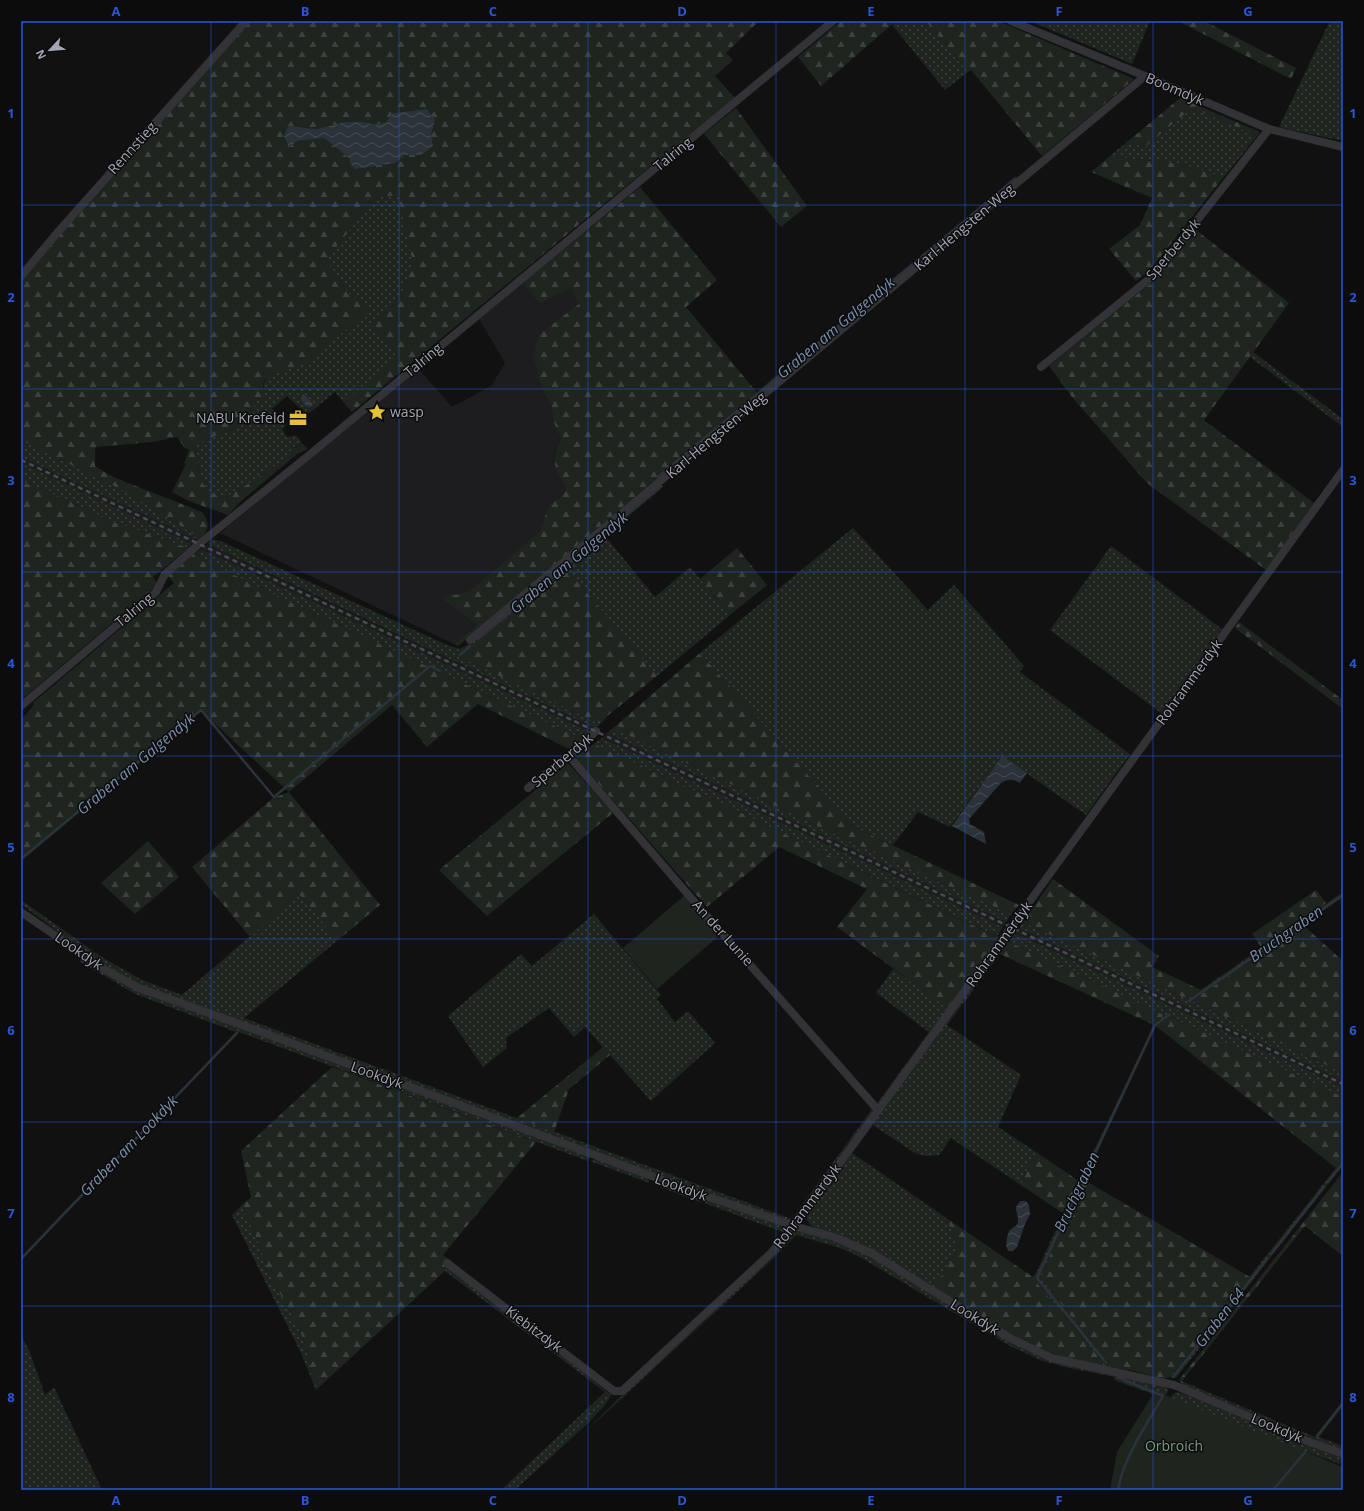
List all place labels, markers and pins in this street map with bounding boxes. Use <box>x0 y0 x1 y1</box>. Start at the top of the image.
place icon: wasp <box>367 402 387 422</box>
place label: wasp <box>390 402 424 421</box>
place label: NABU Krefeld <box>196 408 285 427</box>
office icon: NABU Krefeld <box>288 408 308 428</box>

